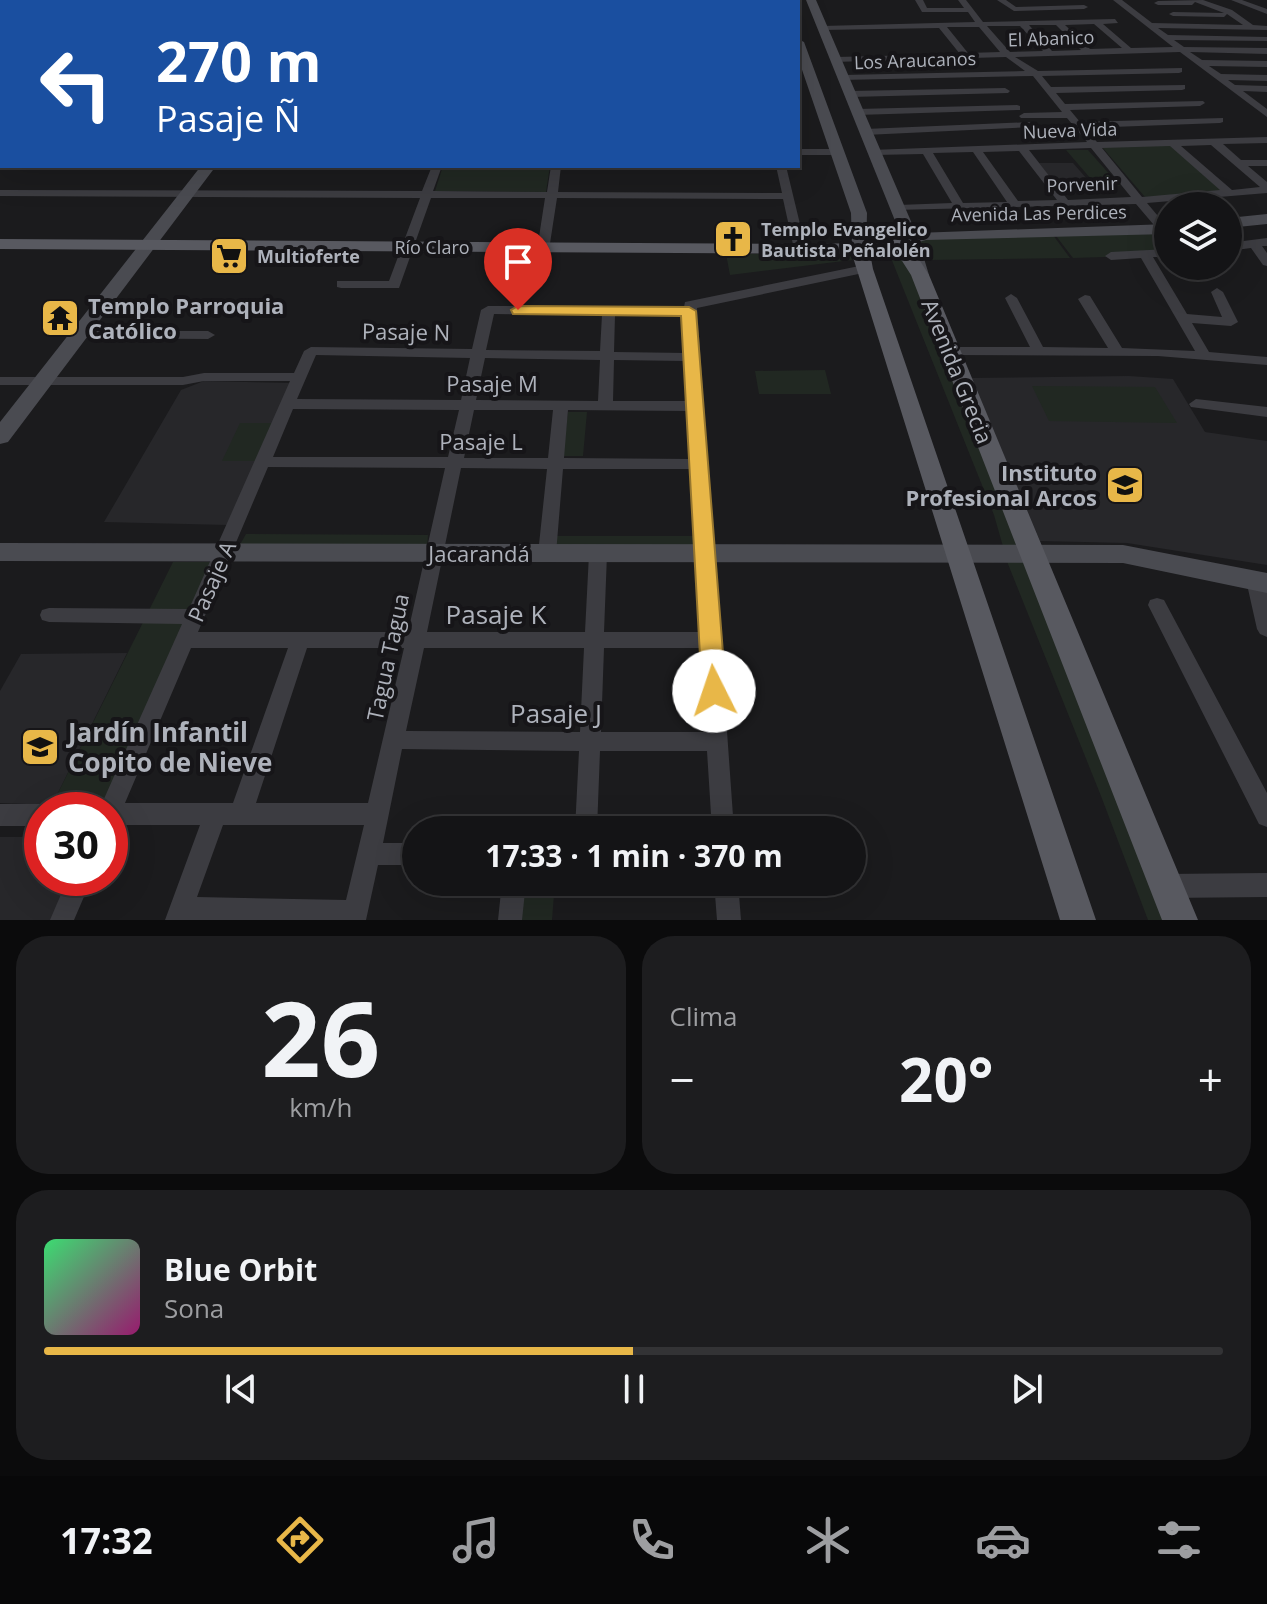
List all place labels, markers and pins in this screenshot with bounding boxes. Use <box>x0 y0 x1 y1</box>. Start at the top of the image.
place label: Templo Evangelico Bautista Peñalolén <box>761 217 931 262</box>
church icon: Templo Evangelico Bautista Peñalolén <box>712 218 754 260</box>
pin <box>484 228 552 310</box>
supermarket icon: Multioferte <box>208 235 250 277</box>
place label: Multioferte <box>257 244 360 268</box>
place label: Templo Parroquia Católico <box>88 290 284 345</box>
temple icon: Templo Parroquia Católico <box>39 297 81 339</box>
place label: Instituto Profesional Arcos <box>906 457 1097 512</box>
school or university icon: Instituto Profesional Arcos <box>1104 464 1146 506</box>
place label: Jardín Infantil Copito de Nieve <box>66 714 272 780</box>
school or university icon: Jardín Infantil Copito de Nieve <box>19 726 61 768</box>

